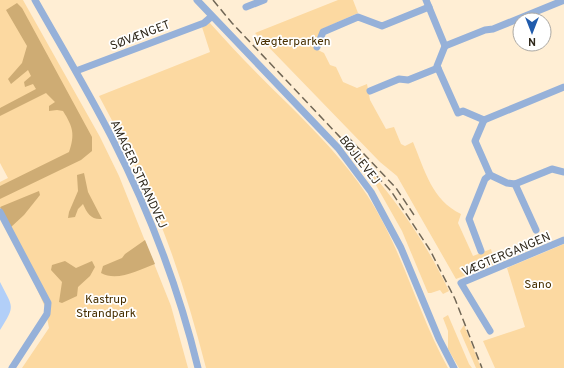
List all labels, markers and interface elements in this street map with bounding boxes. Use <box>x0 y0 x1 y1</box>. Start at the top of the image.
north arrow <box>512 12 552 52</box>
street label: SØVÆNGET <box>108 17 173 55</box>
park label: Vægterparken <box>253 34 331 50</box>
text: N <box>528 34 536 48</box>
street label: AMAGER STRANDVEJ <box>106 118 170 231</box>
street label: BØJLEVEJ <box>335 133 383 188</box>
street label: VÆGTERGANGEN <box>460 229 553 281</box>
park label: Sano <box>524 277 552 293</box>
park label: Kastrup Strandpark <box>76 292 136 322</box>

